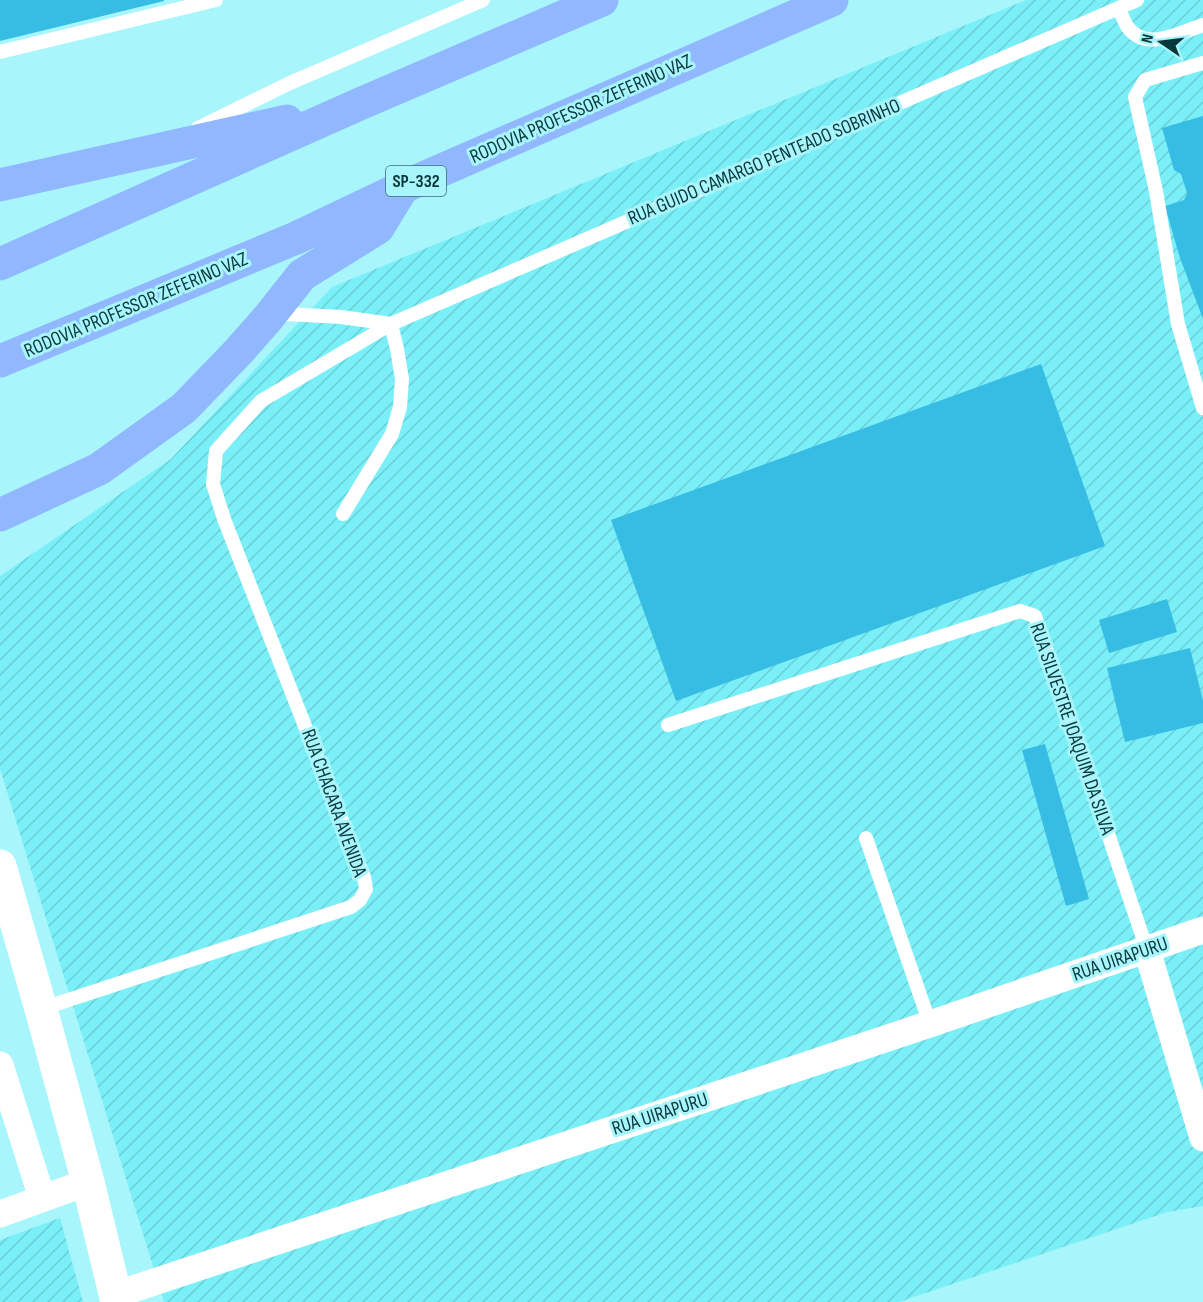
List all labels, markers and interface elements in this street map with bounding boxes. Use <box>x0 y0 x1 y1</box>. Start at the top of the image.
north arrow <box>1131 12 1191 72</box>
text: N <box>1138 32 1158 45</box>
street label: RODOVIA PROFESSOR ZEFERINO VAZ <box>466 49 696 169</box>
street label: RUA GUIDO CAMARGO PENTEADO SOBRINHO <box>624 94 904 230</box>
road number: SP-332 <box>386 166 446 196</box>
street label: RODOVIA PROFESSOR ZEFERINO VAZ <box>21 247 251 363</box>
street label: RUA SILVESTRE JOAQUIM DA SILVA <box>1024 620 1120 838</box>
street label: RUA CHACARA AVENIDA <box>296 726 372 881</box>
street label: RUA UIRAPURU <box>1069 931 1171 987</box>
street label: RUA UIRAPURU <box>609 1087 711 1141</box>

